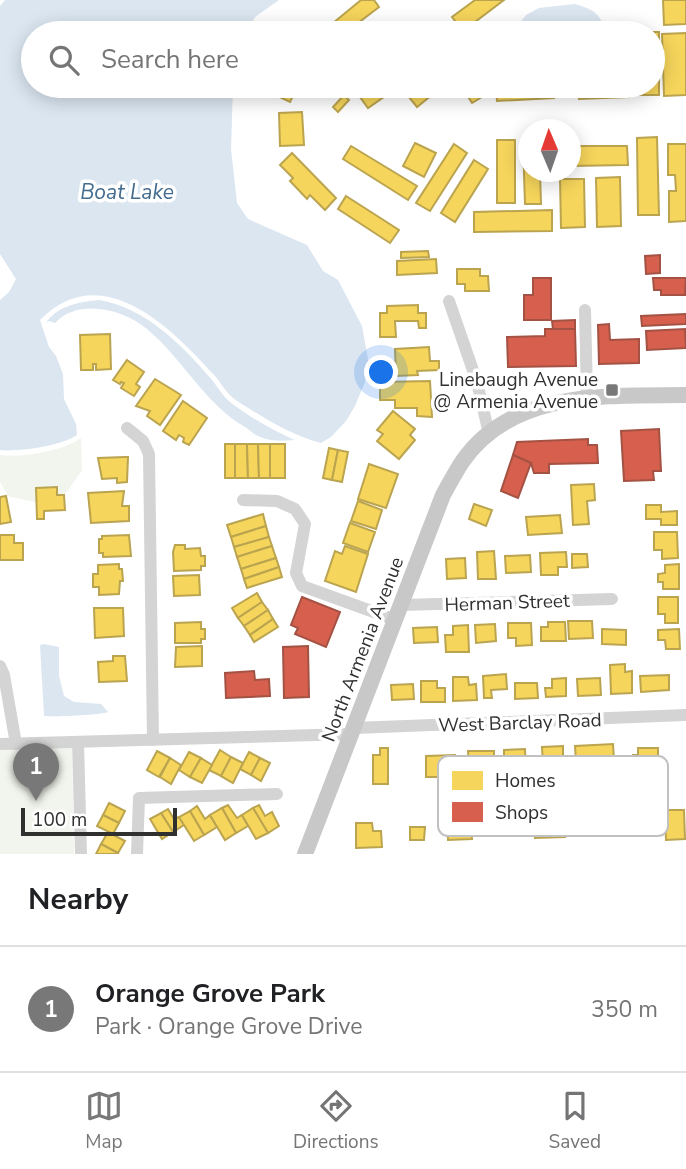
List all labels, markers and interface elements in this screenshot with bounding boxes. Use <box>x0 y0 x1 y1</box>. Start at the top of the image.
search box <box>21 21 665 98</box>
icon: search <box>45 41 83 79</box>
text: Search here <box>101 42 239 77</box>
north arrow <box>518 119 581 182</box>
water label: Boat Lake <box>80 178 174 206</box>
your location <box>364 355 398 389</box>
place label: Linebaugh Avenue @ Armenia Avenue <box>433 367 598 415</box>
marker: Linebaugh Avenue @ Armenia Avenue <box>604 382 620 398</box>
street label: North Armenia Avenue <box>316 553 410 746</box>
street label: Herman Street <box>444 588 570 618</box>
street label: West Barclay Road <box>438 707 602 739</box>
pin: 1 <box>13 743 59 801</box>
legend <box>438 756 668 836</box>
text: Homes <box>495 768 556 794</box>
text: Shops <box>495 800 548 826</box>
scale bar <box>21 805 177 837</box>
text: 100 m <box>32 807 87 833</box>
text: Nearby <box>28 879 128 920</box>
text: Orange Grove Park <box>95 976 325 1011</box>
text: 1 <box>44 994 58 1025</box>
text: 350 m <box>591 994 658 1025</box>
text: Park · Orange Grove Drive <box>95 1011 362 1042</box>
tab: Map <box>85 1087 123 1155</box>
tab: Directions <box>293 1087 379 1155</box>
tab: Saved <box>549 1087 601 1155</box>

